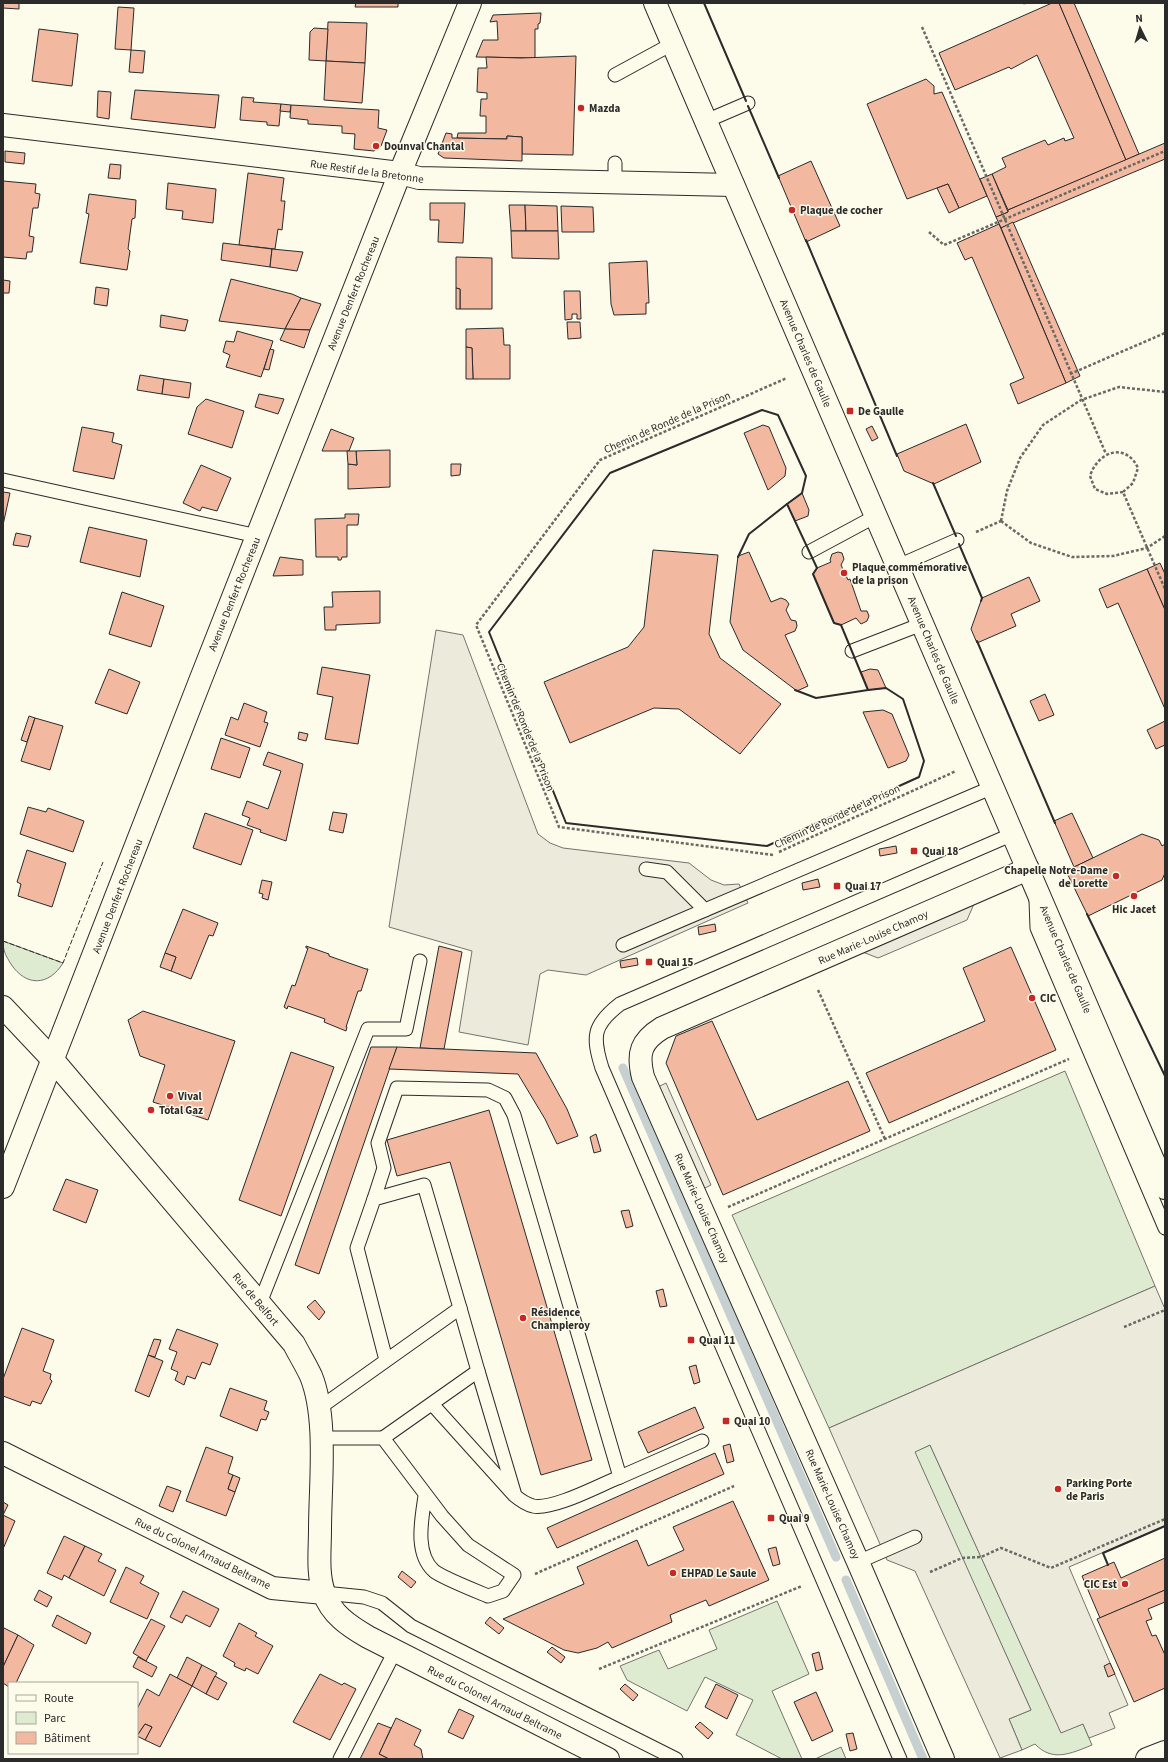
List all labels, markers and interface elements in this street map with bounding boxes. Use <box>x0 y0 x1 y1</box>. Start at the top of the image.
north arrow <box>1120 8 1160 48</box>
text: N <box>1135 11 1143 26</box>
place label: Mazda <box>589 101 620 116</box>
marker: Mazda <box>576 103 586 113</box>
place label: Dounval Chantal <box>384 139 465 154</box>
marker: Dounval Chantal <box>371 141 381 151</box>
street label: Rue Restif de la Bretonne <box>309 156 425 187</box>
place label: Plaque de cocher <box>800 203 883 218</box>
marker: Plaque de cocher <box>787 205 797 215</box>
street label: Avenue Denfert Rochereau <box>324 234 383 352</box>
street label: Avenue Charles de Gaulle <box>776 297 835 410</box>
street label: Chemin de Ronde de la Prison <box>602 388 733 457</box>
place label: De Gaulle <box>858 404 904 419</box>
marker: De Gaulle <box>845 406 855 416</box>
street label: Avenue Denfert Rochereau <box>205 535 264 653</box>
place label: Plaque commémorative de la prison <box>852 560 968 588</box>
marker: Plaque commémorative de la prison <box>839 568 849 578</box>
street label: Avenue Charles de Gaulle <box>904 594 963 707</box>
street label: Chemin de Ronde de la Prison <box>493 661 558 794</box>
street label: Chemin de Ronde de la Prison <box>772 781 902 852</box>
street label: Avenue Denfert Rochereau <box>89 837 146 956</box>
place label: Quai 18 <box>922 844 959 859</box>
marker: Quai 18 <box>909 846 919 856</box>
place label: Chapelle Notre-Dame de Lorette <box>1004 863 1108 891</box>
marker: Chapelle Notre-Dame de Lorette <box>1111 871 1121 881</box>
place label: Quai 17 <box>845 879 882 894</box>
marker: Quai 17 <box>832 881 842 891</box>
marker: Hic Jacet <box>1129 891 1139 901</box>
place label: Hic Jacet <box>1112 902 1157 917</box>
street label: Avenue Charles de Gaulle <box>1036 903 1095 1016</box>
street label: Rue Marie-Louise Chamoy <box>816 906 931 969</box>
place label: Quai 15 <box>657 955 694 970</box>
marker: Quai 15 <box>644 957 654 967</box>
place label: CIC <box>1040 991 1057 1006</box>
marker: CIC <box>1027 993 1037 1003</box>
place label: Vival <box>177 1089 202 1104</box>
marker: Vival <box>165 1091 175 1101</box>
place label: Total Gaz <box>159 1103 203 1118</box>
marker: Total Gaz <box>146 1105 156 1115</box>
street label: Rue Marie-Louise Chamoy <box>670 1151 733 1266</box>
street label: Rue de Belfort <box>229 1270 282 1329</box>
place label: Résidence Champleroy <box>531 1305 590 1333</box>
marker: Résidence Champleroy <box>518 1313 528 1323</box>
place label: Quai 11 <box>699 1333 736 1348</box>
marker: Quai 11 <box>686 1335 696 1345</box>
place label: Quai 10 <box>734 1414 771 1429</box>
marker: Quai 10 <box>721 1416 731 1426</box>
street label: Rue Marie-Louise Chamoy <box>801 1447 864 1562</box>
place label: Parking Porte de Paris <box>1066 1476 1133 1504</box>
marker: Parking Porte de Paris <box>1053 1484 1063 1494</box>
place label: Quai 9 <box>779 1511 810 1526</box>
marker: Quai 9 <box>766 1513 776 1523</box>
street label: Rue du Colonel Arnaud Beltrame <box>132 1514 274 1593</box>
place label: EHPAD Le Saule <box>681 1566 757 1581</box>
marker: EHPAD Le Saule <box>668 1568 678 1578</box>
place label: CIC Est <box>1084 1577 1118 1592</box>
marker: CIC Est <box>1120 1579 1130 1589</box>
street label: Rue du Colonel Arnaud Beltrame <box>425 1662 565 1743</box>
legend <box>8 1682 138 1754</box>
text: Route <box>44 1690 74 1707</box>
text: Parc <box>44 1710 66 1727</box>
text: Bâtiment <box>44 1730 90 1747</box>

